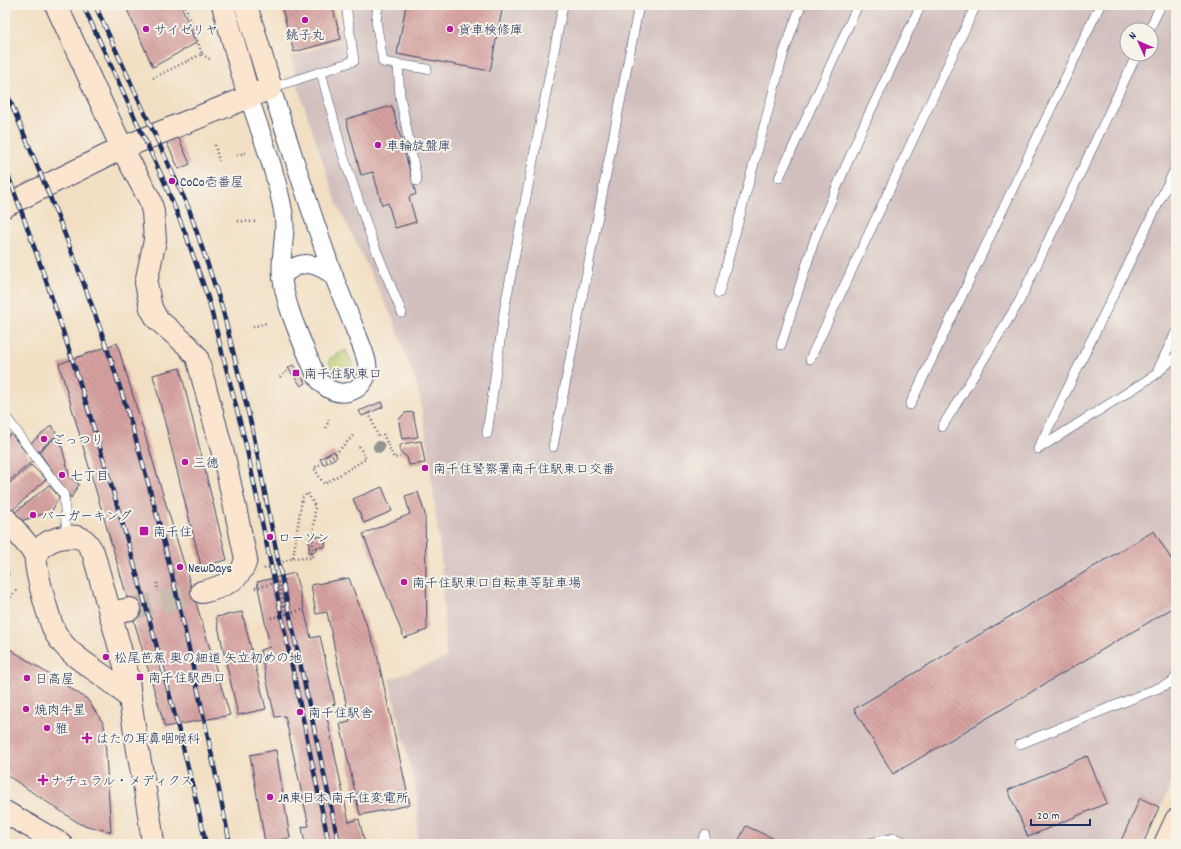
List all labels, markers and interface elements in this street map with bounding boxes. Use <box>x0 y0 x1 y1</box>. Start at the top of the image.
marker: 銚子丸 <box>300 15 310 25</box>
place label: サイゼリヤ <box>154 22 218 41</box>
place label: 貨車検修庫 <box>458 22 523 41</box>
north arrow <box>1119 22 1159 62</box>
marker: サイゼリヤ <box>141 24 151 34</box>
marker: 貨車検修庫 <box>445 24 455 34</box>
place label: 銚子丸 <box>285 27 325 46</box>
text: N <box>1126 28 1141 44</box>
place label: 車輪旋盤庫 <box>386 138 451 157</box>
marker: 車輪旋盤庫 <box>373 140 383 150</box>
place label: CoCo壱番屋 <box>180 174 243 193</box>
marker: CoCo壱番屋 <box>167 176 177 186</box>
place label: 南千住駅東口 <box>304 366 382 385</box>
marker: 南千住駅東口 <box>291 368 301 378</box>
place label: ごっつり <box>52 432 104 451</box>
marker: ごっつり <box>39 434 49 444</box>
place label: 三徳 <box>193 455 219 474</box>
marker: 三徳 <box>180 457 190 467</box>
place label: 南千住警察署南千住駅東口交番 <box>433 461 615 480</box>
marker: 南千住警察署南千住駅東口交番 <box>420 463 430 473</box>
place label: 七丁目 <box>70 468 109 487</box>
marker: 七丁目 <box>57 470 67 480</box>
place label: バーガーキング <box>41 508 132 527</box>
marker: バーガーキング <box>28 510 38 520</box>
place label: 南千住 <box>153 524 192 543</box>
marker: 南千住 <box>138 525 150 537</box>
place label: ローソン <box>278 530 330 549</box>
marker: ローソン <box>265 532 275 542</box>
place label: NewDays <box>188 560 232 579</box>
marker: NewDays <box>175 562 185 572</box>
place label: 南千住駅東口自転車等駐車場 <box>412 575 581 594</box>
marker: 南千住駅東口自転車等駐車場 <box>399 577 409 587</box>
place label: 松尾芭蕉 奥の細道 矢立初めの地 <box>114 650 302 669</box>
marker: 松尾芭蕉 奥の細道 矢立初めの地 <box>101 652 111 662</box>
place label: 南千住駅西口 <box>148 670 226 689</box>
place label: 日高屋 <box>35 671 74 690</box>
marker: 南千住駅西口 <box>135 672 145 682</box>
marker: 日高屋 <box>22 673 32 683</box>
place label: 焼肉牛星 <box>34 702 86 721</box>
marker: 焼肉牛星 <box>21 704 31 714</box>
place label: 南千住駅舎 <box>308 705 373 724</box>
marker: 南千住駅舎 <box>295 707 305 717</box>
place label: 雅 <box>55 721 68 740</box>
marker: 雅 <box>42 723 52 733</box>
place label: はたの耳鼻咽喉科 <box>96 731 200 750</box>
marker: はたの耳鼻咽喉科 <box>81 732 93 744</box>
place label: ナチュラル・メディクス <box>51 773 193 792</box>
marker: ナチュラル・メディクス <box>38 775 48 785</box>
place label: JR東日本 南千住変電所 <box>278 790 409 809</box>
marker: JR東日本 南千住変電所 <box>265 792 275 802</box>
scale bar <box>1031 801 1090 827</box>
text: 20 m <box>1037 808 1060 825</box>

